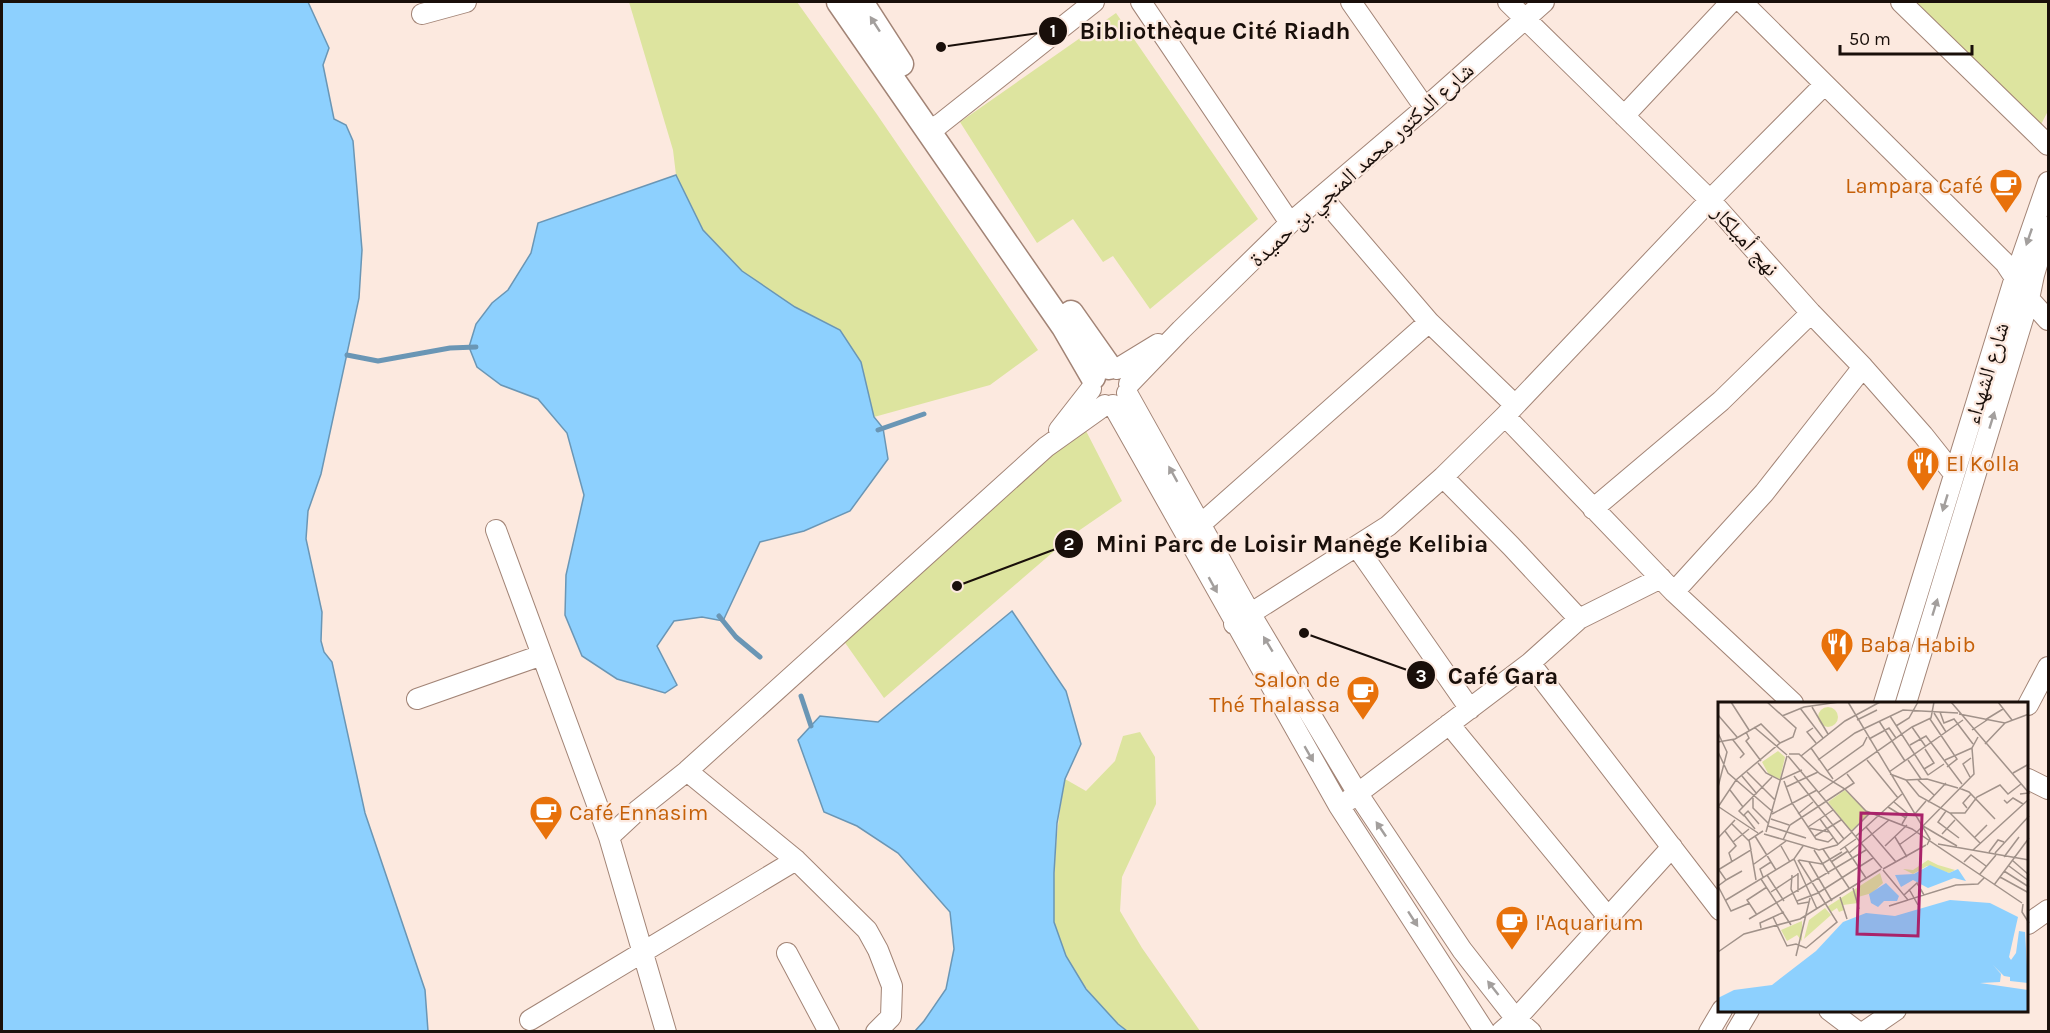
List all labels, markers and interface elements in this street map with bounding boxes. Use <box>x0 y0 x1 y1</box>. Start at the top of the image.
callout: Bibliothèque Cité Riadh <box>1038 10 1363 52</box>
one-way arrow <box>870 16 881 32</box>
text: Bibliothèque Cité Riadh <box>1080 17 1350 45</box>
scale bar <box>1840 18 1972 56</box>
text: 1 <box>1050 20 1056 42</box>
text: 50 m <box>1849 28 1891 50</box>
street label: شارع الدكتور محمد المنجي بن حميدة <box>1244 57 1482 275</box>
cafe icon: Lampara Café <box>1988 167 2024 214</box>
place label: Lampara Café <box>1845 173 1983 199</box>
street label: نهج أميلكار <box>1706 198 1785 282</box>
one-way arrow <box>2024 228 2034 246</box>
street label: شارع الشهداء <box>1959 319 2015 427</box>
one-way arrow <box>1988 411 1997 429</box>
restaurant icon: El Kolla <box>1905 445 1941 492</box>
place label: El Kolla <box>1946 451 2020 477</box>
one-way arrow <box>1168 465 1178 482</box>
one-way arrow <box>1940 494 1950 512</box>
callout: Mini Parc de Loisir Manège Kelibia <box>1054 523 1500 565</box>
text: Mini Parc de Loisir Manège Kelibia <box>1096 530 1488 558</box>
text: 2 <box>1064 533 1074 555</box>
one-way arrow <box>1208 577 1218 594</box>
one-way arrow <box>1931 598 1940 616</box>
restaurant icon: Baba Habib <box>1819 626 1855 673</box>
place label: Baba Habib <box>1860 632 1976 658</box>
one-way arrow <box>1263 636 1274 652</box>
callout: Café Gara <box>1406 654 1571 696</box>
text: Café Gara <box>1448 662 1558 690</box>
text: 3 <box>1415 665 1427 687</box>
place label: Salon de Thé Thalassa <box>1209 667 1340 718</box>
cafe icon: Salon de Thé Thalassa <box>1345 674 1381 721</box>
inset map <box>1718 702 2029 1012</box>
one-way arrow <box>1304 746 1314 763</box>
cafe icon: Café Ennasim <box>528 794 564 841</box>
place label: Café Ennasim <box>569 800 708 826</box>
one-way arrow <box>1375 820 1386 837</box>
cafe icon: l'Aquarium <box>1494 904 1530 951</box>
place label: l'Aquarium <box>1535 910 1643 936</box>
one-way arrow <box>1408 911 1419 927</box>
one-way arrow <box>1486 980 1499 996</box>

